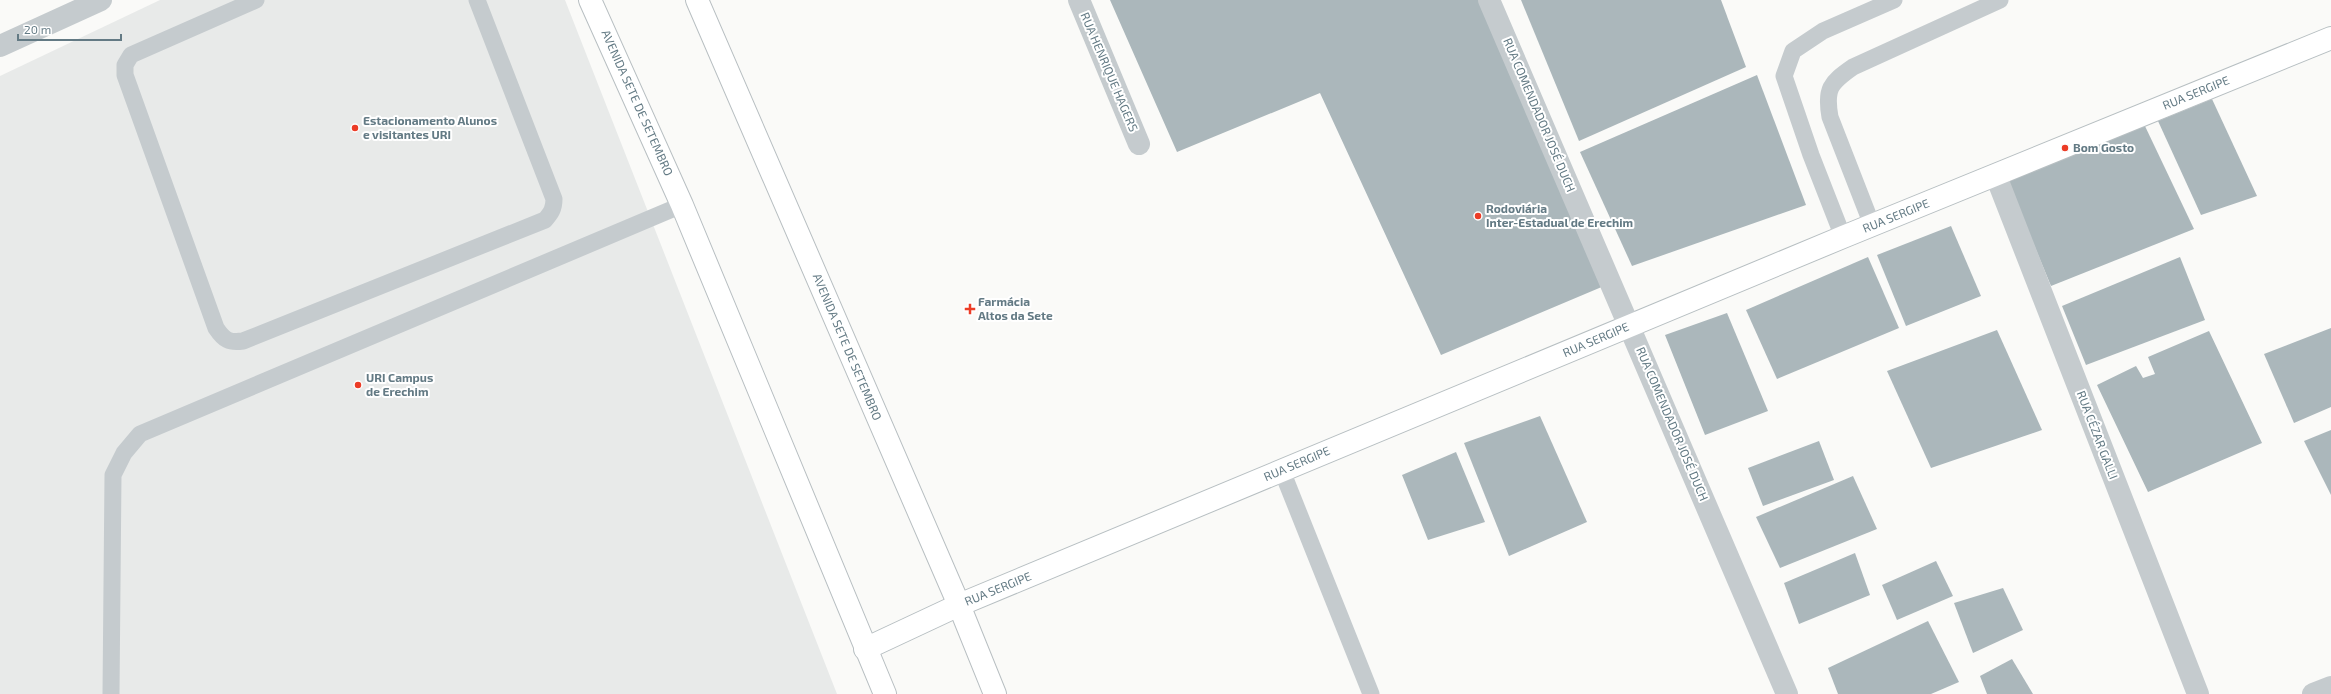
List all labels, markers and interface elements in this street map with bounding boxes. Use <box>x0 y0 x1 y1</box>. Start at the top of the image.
street label: RUA HENRIQUE HAGERS <box>1078 10 1142 134</box>
scale bar <box>18 16 121 42</box>
text: 20 m <box>24 22 51 36</box>
street label: AVENIDA SETE DE SETEMBRO <box>599 27 676 178</box>
street label: RUA COMENDADOR JOSÉ DUCH <box>1501 36 1579 194</box>
street label: RUA SERGIPE <box>2160 72 2231 112</box>
place label: Estacionamento Alunos e visitantes URI <box>363 113 497 141</box>
marker: Estacionamento Alunos e visitantes URI <box>350 123 360 133</box>
place label: Bom Gosto <box>2073 140 2134 154</box>
marker: Bom Gosto <box>2060 143 2070 153</box>
street label: RUA SERGIPE <box>1860 195 1931 235</box>
place label: Rodoviária Inter-Estadual de Erechim <box>1486 201 1633 229</box>
marker: Rodoviária Inter-Estadual de Erechim <box>1473 211 1483 221</box>
street label: AVENIDA SETE DE SETEMBRO <box>811 271 885 422</box>
place label: Farmácia Altos da Sete <box>978 294 1053 322</box>
marker: Farmácia Altos da Sete <box>965 304 975 314</box>
street label: RUA SERGIPE <box>1560 319 1631 359</box>
street label: RUA COMENDADOR JOSÉ DUCH <box>1634 345 1712 503</box>
place label: URI Campus de Erechim <box>366 370 433 398</box>
marker: URI Campus de Erechim <box>353 380 363 390</box>
street label: RUA CÉZAR GALLI <box>2075 388 2121 481</box>
street label: RUA SERGIPE <box>1261 443 1332 483</box>
street label: RUA SERGIPE <box>962 568 1033 608</box>

